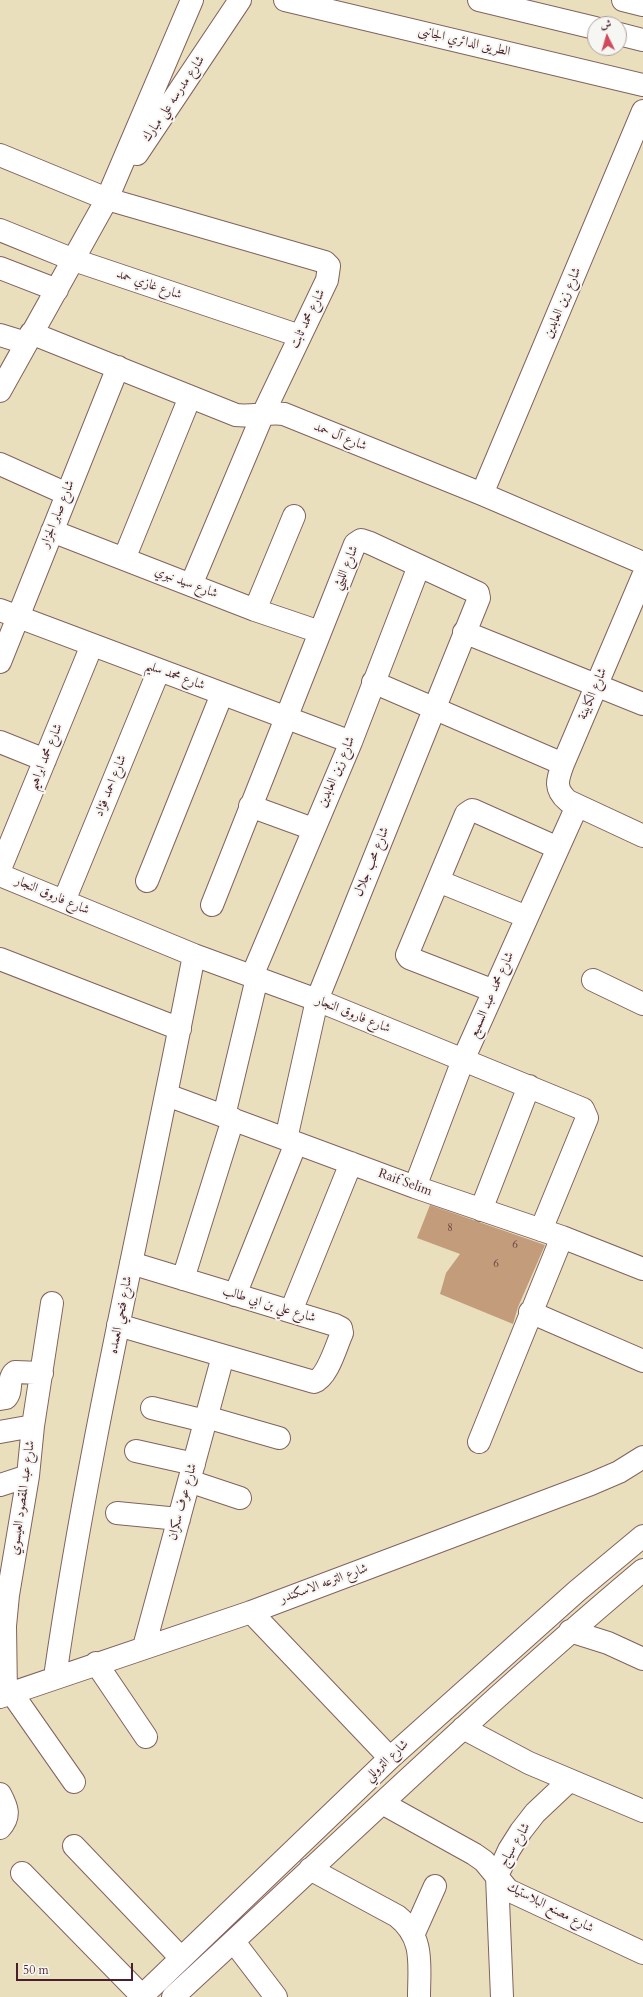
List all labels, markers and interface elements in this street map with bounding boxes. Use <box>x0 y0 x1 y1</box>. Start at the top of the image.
north arrow <box>587 16 627 56</box>
text: ش <box>600 17 612 32</box>
street label: الطريق الدائري الجانبى <box>416 24 512 60</box>
street label: شارع مدرسه علي مبارك <box>139 53 209 145</box>
street label: شارع زين العابدين <box>541 265 585 341</box>
street label: شارع غازي حمد <box>114 267 184 303</box>
street label: شارع محمد ثابت <box>287 287 329 351</box>
street label: شارع آل حمد <box>311 419 369 455</box>
street label: شارع صابر الجزار <box>37 478 79 550</box>
street label: شارع الليثي <box>330 544 362 592</box>
street label: شارع سيد نبوي <box>152 564 220 602</box>
street label: شارع محمد سليم <box>143 658 207 694</box>
street label: شارع الكابينة <box>575 666 611 722</box>
street label: شارع محمد ابراهيم <box>26 722 66 792</box>
street label: شارع زين العابدين <box>315 734 359 810</box>
street label: شارع احمد فؤاد <box>92 753 130 819</box>
street label: شارع محب جلال <box>351 825 393 899</box>
street label: شارع فاروق النجار <box>13 873 91 919</box>
street label: شارع محمد عبد السميع <box>466 950 518 1040</box>
street label: شارع فاروق النجار <box>313 993 393 1037</box>
street label: Raif Selim <box>376 1166 434 1200</box>
house number: 8 <box>447 1221 453 1235</box>
house number: 6 <box>512 1238 518 1252</box>
house number: 6 <box>493 1257 499 1271</box>
street label: شارع فتحي العمده <box>106 1275 136 1355</box>
street label: شارع علي بن ابي طالب <box>221 1283 317 1327</box>
street label: شارع عبد المقصود العيسوي <box>7 1440 39 1556</box>
street label: شارع عوف سكران <box>165 1462 201 1542</box>
street label: شارع الترعه الاسكندر <box>278 1561 370 1607</box>
street label: شارع التروللي <box>362 1737 412 1785</box>
street label: شارع سياج <box>496 1820 534 1870</box>
street label: شارع مصنع البلاستيك <box>504 1879 596 1937</box>
scale bar <box>18 1955 135 1981</box>
text: 50 m <box>23 1962 49 1978</box>

